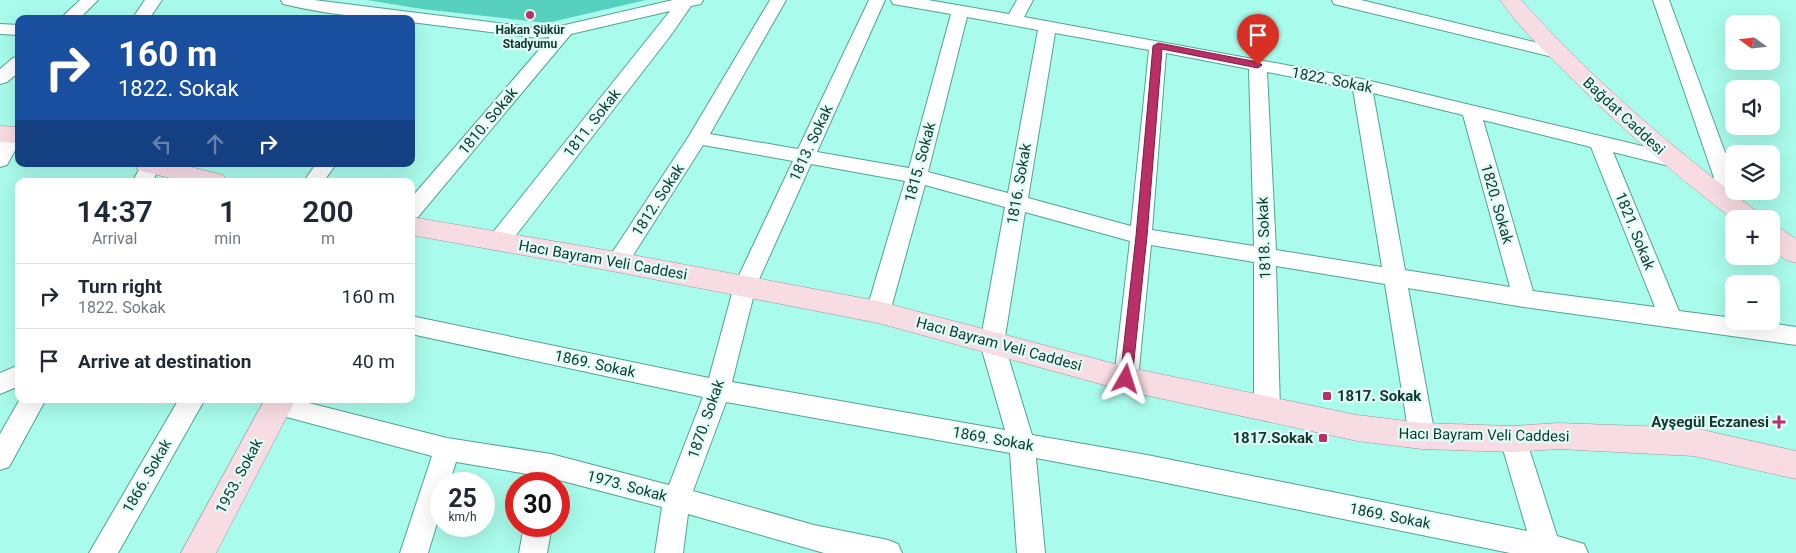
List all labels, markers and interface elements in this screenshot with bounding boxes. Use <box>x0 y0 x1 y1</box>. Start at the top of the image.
marker: Hakan Şükür Stadyumu <box>524 9 536 21</box>
pin <box>1237 14 1279 65</box>
north arrow <box>1725 15 1780 70</box>
map controls <box>1725 15 1780 330</box>
icon: arrive <box>1244 21 1272 49</box>
place label: Hakan Şükür Stadyumu <box>495 23 565 51</box>
text: 160 m <box>118 34 217 75</box>
icon: right <box>35 35 100 100</box>
street label: 1822. Sokak <box>1290 63 1374 97</box>
street label: Bağdat Caddesi <box>1579 73 1669 159</box>
text: 1822. Sokak <box>118 76 239 101</box>
button: sound <box>1725 80 1780 135</box>
street label: 1810. Sokak <box>455 83 522 158</box>
street label: 1811. Sokak <box>560 85 625 161</box>
street label: 1813. Sokak <box>785 102 837 184</box>
street label: 1815. Sokak <box>901 120 939 204</box>
icon: left <box>148 130 176 158</box>
icon: ahead <box>201 130 229 158</box>
icon: right <box>254 130 282 158</box>
street label: 1816. Sokak <box>1003 142 1035 226</box>
button: layers <box>1725 145 1780 200</box>
street label: 1812. Sokak <box>628 160 688 239</box>
street label: 1820. Sokak <box>1477 162 1517 246</box>
street label: 1821. Sokak <box>1611 190 1659 273</box>
text: 14:37 <box>76 194 153 229</box>
text: 1 <box>219 194 236 229</box>
text: 200 <box>302 194 354 229</box>
street label: 1818. Sokak <box>1254 196 1274 279</box>
button: + <box>1725 210 1780 265</box>
text: Arrival <box>92 229 137 248</box>
text: min <box>214 229 241 248</box>
text: m <box>321 229 335 248</box>
street label: Hacı Bayram Veli Caddesi <box>517 236 689 284</box>
text: Turn right <box>78 275 162 298</box>
button: − <box>1725 275 1780 330</box>
icon: right <box>35 282 63 310</box>
text: 160 m <box>342 285 395 308</box>
text: 1822. Sokak <box>78 298 166 317</box>
street label: Hacı Bayram Veli Caddesi <box>914 313 1084 375</box>
icon: arrive <box>35 347 63 375</box>
street label: 1869. Sokak <box>553 347 637 381</box>
text: Arrive at destination <box>78 350 251 373</box>
text: 40 m <box>352 350 395 373</box>
position arrow <box>1099 352 1151 404</box>
street label: 1870. Sokak <box>684 377 728 461</box>
place label: 1817. Sokak <box>1337 387 1422 405</box>
marker: 1817. Sokak <box>1321 390 1333 402</box>
place label: Ayşegül Eczanesi <box>1651 413 1769 431</box>
marker: Ayşegül Eczanesi <box>1773 416 1785 428</box>
street label: 1869. Sokak <box>951 423 1035 455</box>
street label: Hacı Bayram Veli Caddesi <box>1398 425 1570 445</box>
place label: 1817.Sokak <box>1232 429 1314 447</box>
marker: 1817.Sokak <box>1317 432 1329 444</box>
street label: 1953. Sokak <box>212 435 266 517</box>
street label: 1866. Sokak <box>119 436 176 516</box>
street label: 1973. Sokak <box>585 467 669 505</box>
speed limit sign: 30 <box>505 472 570 537</box>
text: 25 <box>448 484 477 513</box>
street label: 1869. Sokak <box>1348 499 1432 533</box>
text: km/h <box>448 510 477 524</box>

